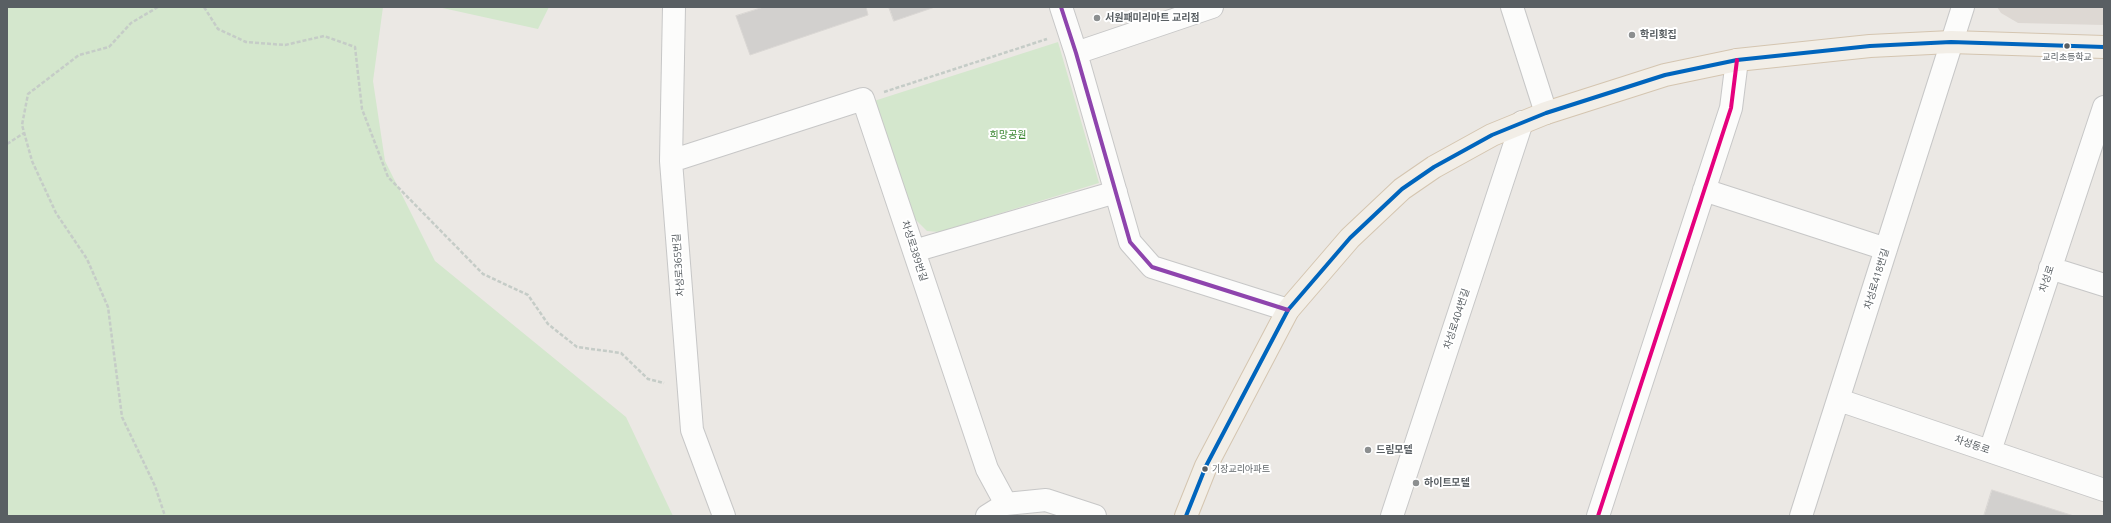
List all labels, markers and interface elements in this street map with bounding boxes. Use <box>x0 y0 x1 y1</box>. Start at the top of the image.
place label: 서원패미리마트 교리점 <box>1105 12 1200 24</box>
marker: 서원패미리마트 교리점 <box>1092 13 1102 23</box>
place label: 학리횟집 <box>1640 29 1677 41</box>
marker: 학리횟집 <box>1627 30 1637 40</box>
marker: 교리초등학교 <box>2062 41 2072 51</box>
place label: 교리초등학교 <box>2042 52 2092 62</box>
park label: 희망공원 <box>990 129 1026 141</box>
street label: 차성로389번길 <box>899 219 929 283</box>
street label: 차성로365번길 <box>671 233 687 297</box>
street label: 차성로418번길 <box>1862 247 1892 311</box>
street label: 차성로 <box>2037 264 2057 294</box>
street label: 차성로404번길 <box>1442 287 1472 351</box>
street label: 차성동로 <box>1953 433 1991 457</box>
place label: 드림모텔 <box>1376 444 1413 456</box>
marker: 드림모텔 <box>1363 445 1373 455</box>
marker: 기장교리아파트 <box>1200 464 1210 474</box>
place label: 기장교리아파트 <box>1212 464 1270 474</box>
place label: 하이트모텔 <box>1424 477 1470 489</box>
marker: 하이트모텔 <box>1411 478 1421 488</box>

